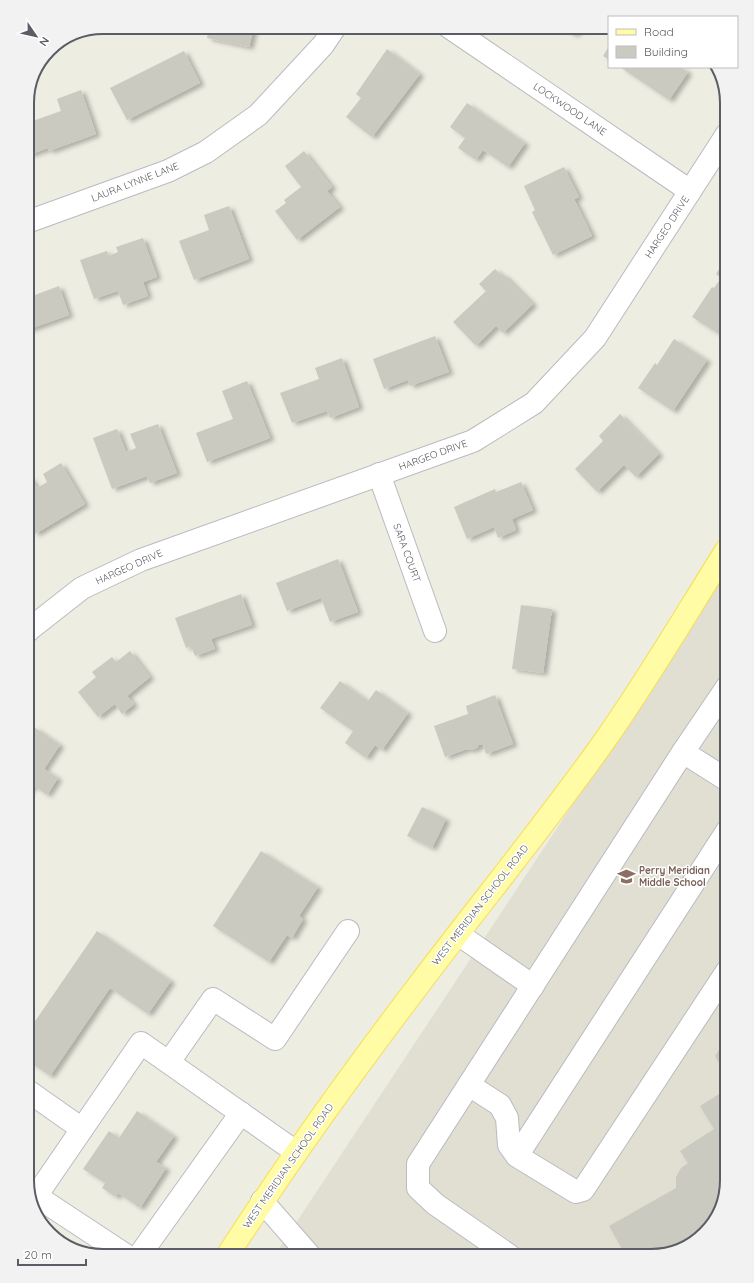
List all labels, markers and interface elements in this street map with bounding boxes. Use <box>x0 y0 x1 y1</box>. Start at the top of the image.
north arrow <box>16 16 56 56</box>
legend <box>608 16 738 68</box>
text: Road <box>644 24 674 39</box>
text: N <box>36 34 52 49</box>
text: Building <box>644 44 688 59</box>
street label: LOCKWOOD LANE <box>531 80 609 139</box>
street label: LAURA LYNNE LANE <box>89 159 181 205</box>
street label: HARGEO DRIVE <box>642 193 692 261</box>
street label: HARGEO DRIVE <box>397 436 469 473</box>
street label: SARA COURT <box>390 522 424 584</box>
street label: HARGEO DRIVE <box>93 546 165 588</box>
street label: WEST MERIDIAN SCHOOL ROAD <box>429 842 531 968</box>
place label: Perry Meridian Middle School <box>639 864 710 889</box>
school or university icon: Perry Meridian Middle School <box>616 866 636 886</box>
street label: WEST MERIDIAN SCHOOL ROAD <box>240 1101 336 1231</box>
scale bar <box>18 1241 86 1267</box>
text: 20 m <box>24 1247 52 1262</box>

